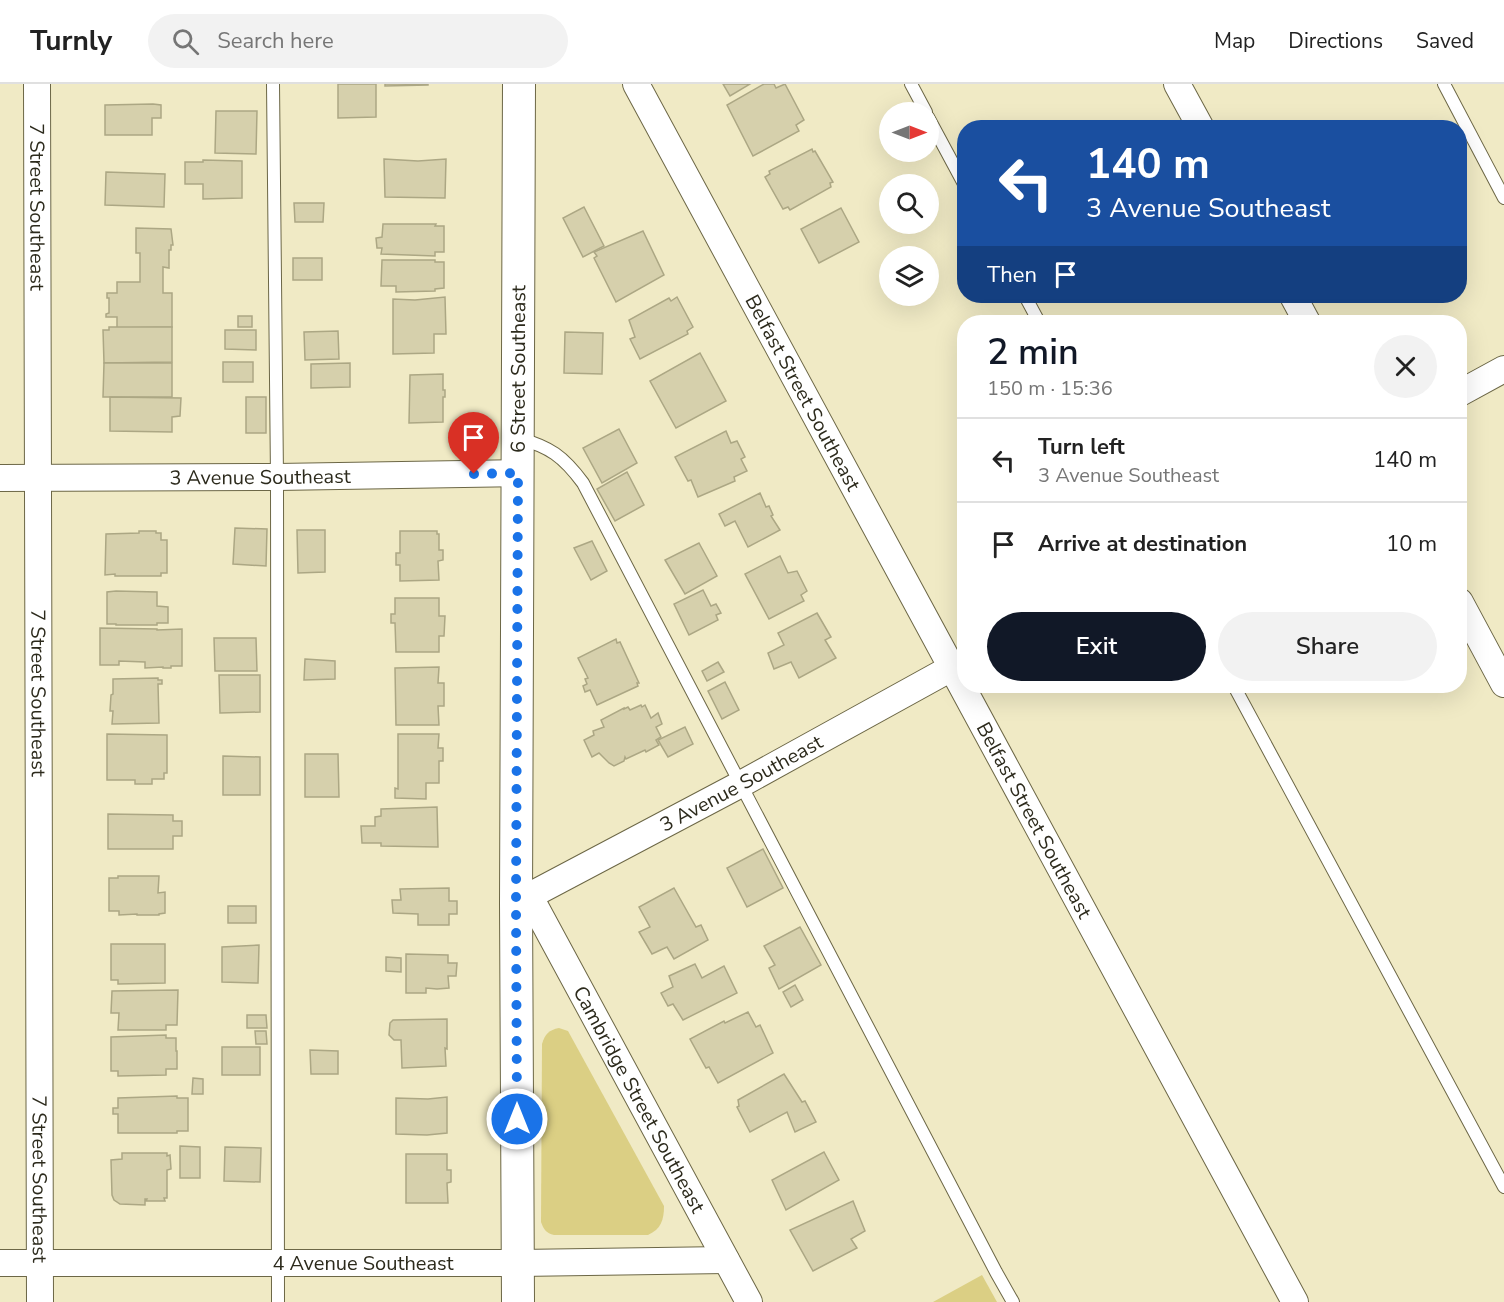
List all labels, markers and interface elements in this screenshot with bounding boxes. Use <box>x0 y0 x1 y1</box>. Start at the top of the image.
search box <box>148 14 568 68</box>
text: Turnly <box>30 22 112 60</box>
icon: search <box>169 25 202 58</box>
text: Search here <box>217 26 334 56</box>
text: Map <box>1214 27 1255 55</box>
text: Directions <box>1288 27 1383 55</box>
text: Saved <box>1416 27 1474 55</box>
north arrow <box>879 102 939 162</box>
map controls <box>879 102 939 306</box>
street label: 7 Street Southeast <box>23 123 51 292</box>
text: 140 m <box>1086 136 1210 193</box>
icon: left <box>987 144 1065 222</box>
button: search <box>879 174 939 234</box>
text: 3 Avenue Southeast <box>1086 190 1331 227</box>
button: layers <box>879 246 939 306</box>
icon: arrive <box>1049 258 1082 291</box>
text: Then <box>987 260 1037 290</box>
street label: 6 Street Southeast <box>505 284 532 453</box>
street label: Belfast Street Southeast <box>739 290 867 497</box>
text: 2 min <box>987 328 1079 377</box>
button: close <box>1374 335 1437 398</box>
text: 150 m · 15:36 <box>987 375 1113 402</box>
pin <box>448 412 499 474</box>
icon: arrive <box>457 421 490 454</box>
text: Turn left <box>1038 432 1125 462</box>
icon: left <box>987 444 1020 477</box>
text: 140 m <box>1373 445 1437 475</box>
text: 3 Avenue Southeast <box>1038 462 1219 489</box>
street label: 3 Avenue Southeast <box>169 463 352 491</box>
icon: arrive <box>987 528 1020 561</box>
text: Arrive at destination <box>1038 529 1247 559</box>
text: 10 m <box>1386 529 1437 559</box>
street label: 7 Street Southeast <box>24 609 52 778</box>
button: Exit <box>987 612 1206 681</box>
button: Share <box>1218 612 1437 681</box>
street label: Belfast Street Southeast <box>970 718 1098 924</box>
street label: 3 Avenue Southeast <box>655 728 828 839</box>
street label: Cambridge Street Southeast <box>567 981 712 1219</box>
position arrow <box>485 1087 549 1151</box>
street label: 7 Street Southeast <box>25 1095 53 1264</box>
street label: 4 Avenue Southeast <box>272 1250 455 1277</box>

